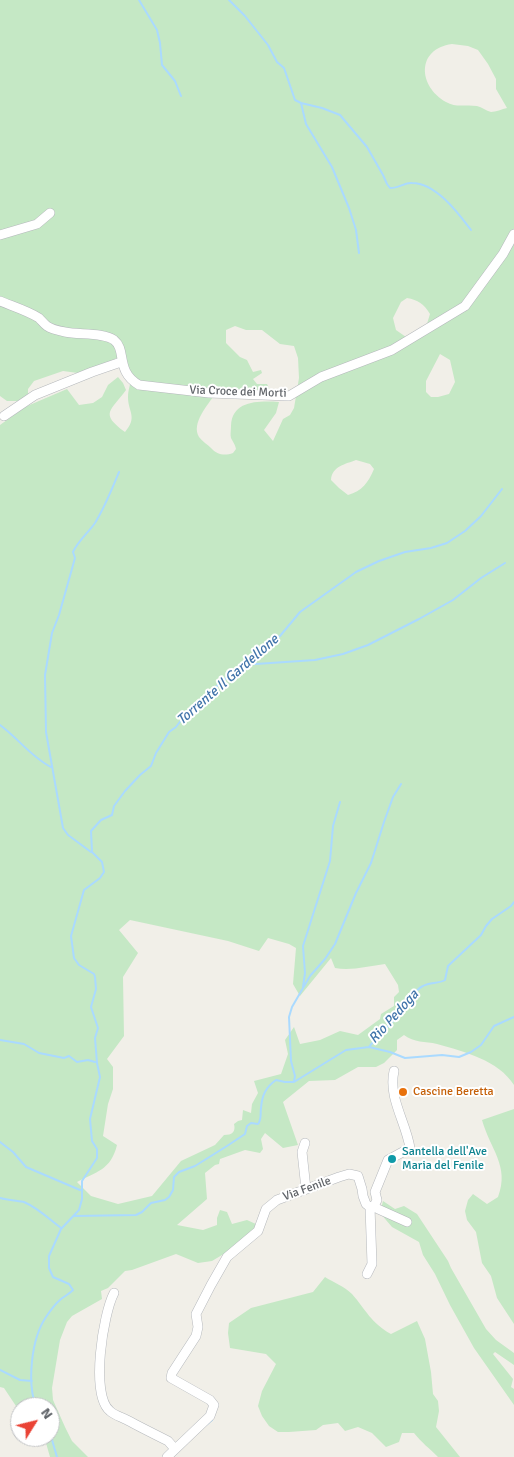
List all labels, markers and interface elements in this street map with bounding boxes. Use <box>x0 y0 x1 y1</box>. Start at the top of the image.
street label: Via Croce dei Morti <box>189 383 287 401</box>
water label: Torrente Il Gardellone <box>174 631 282 729</box>
water label: Rio Pedoga <box>366 987 422 1047</box>
place label: Cascine Beretta <box>413 1085 494 1099</box>
marker: Cascine Beretta <box>397 1086 409 1098</box>
place label: Santella dell'Ave Maria del Fenile <box>402 1145 487 1173</box>
marker: Santella dell'Ave Maria del Fenile <box>386 1153 398 1165</box>
street label: Via Fenile <box>281 1174 333 1204</box>
north arrow <box>10 1397 60 1447</box>
text: N <box>37 1405 56 1422</box>

